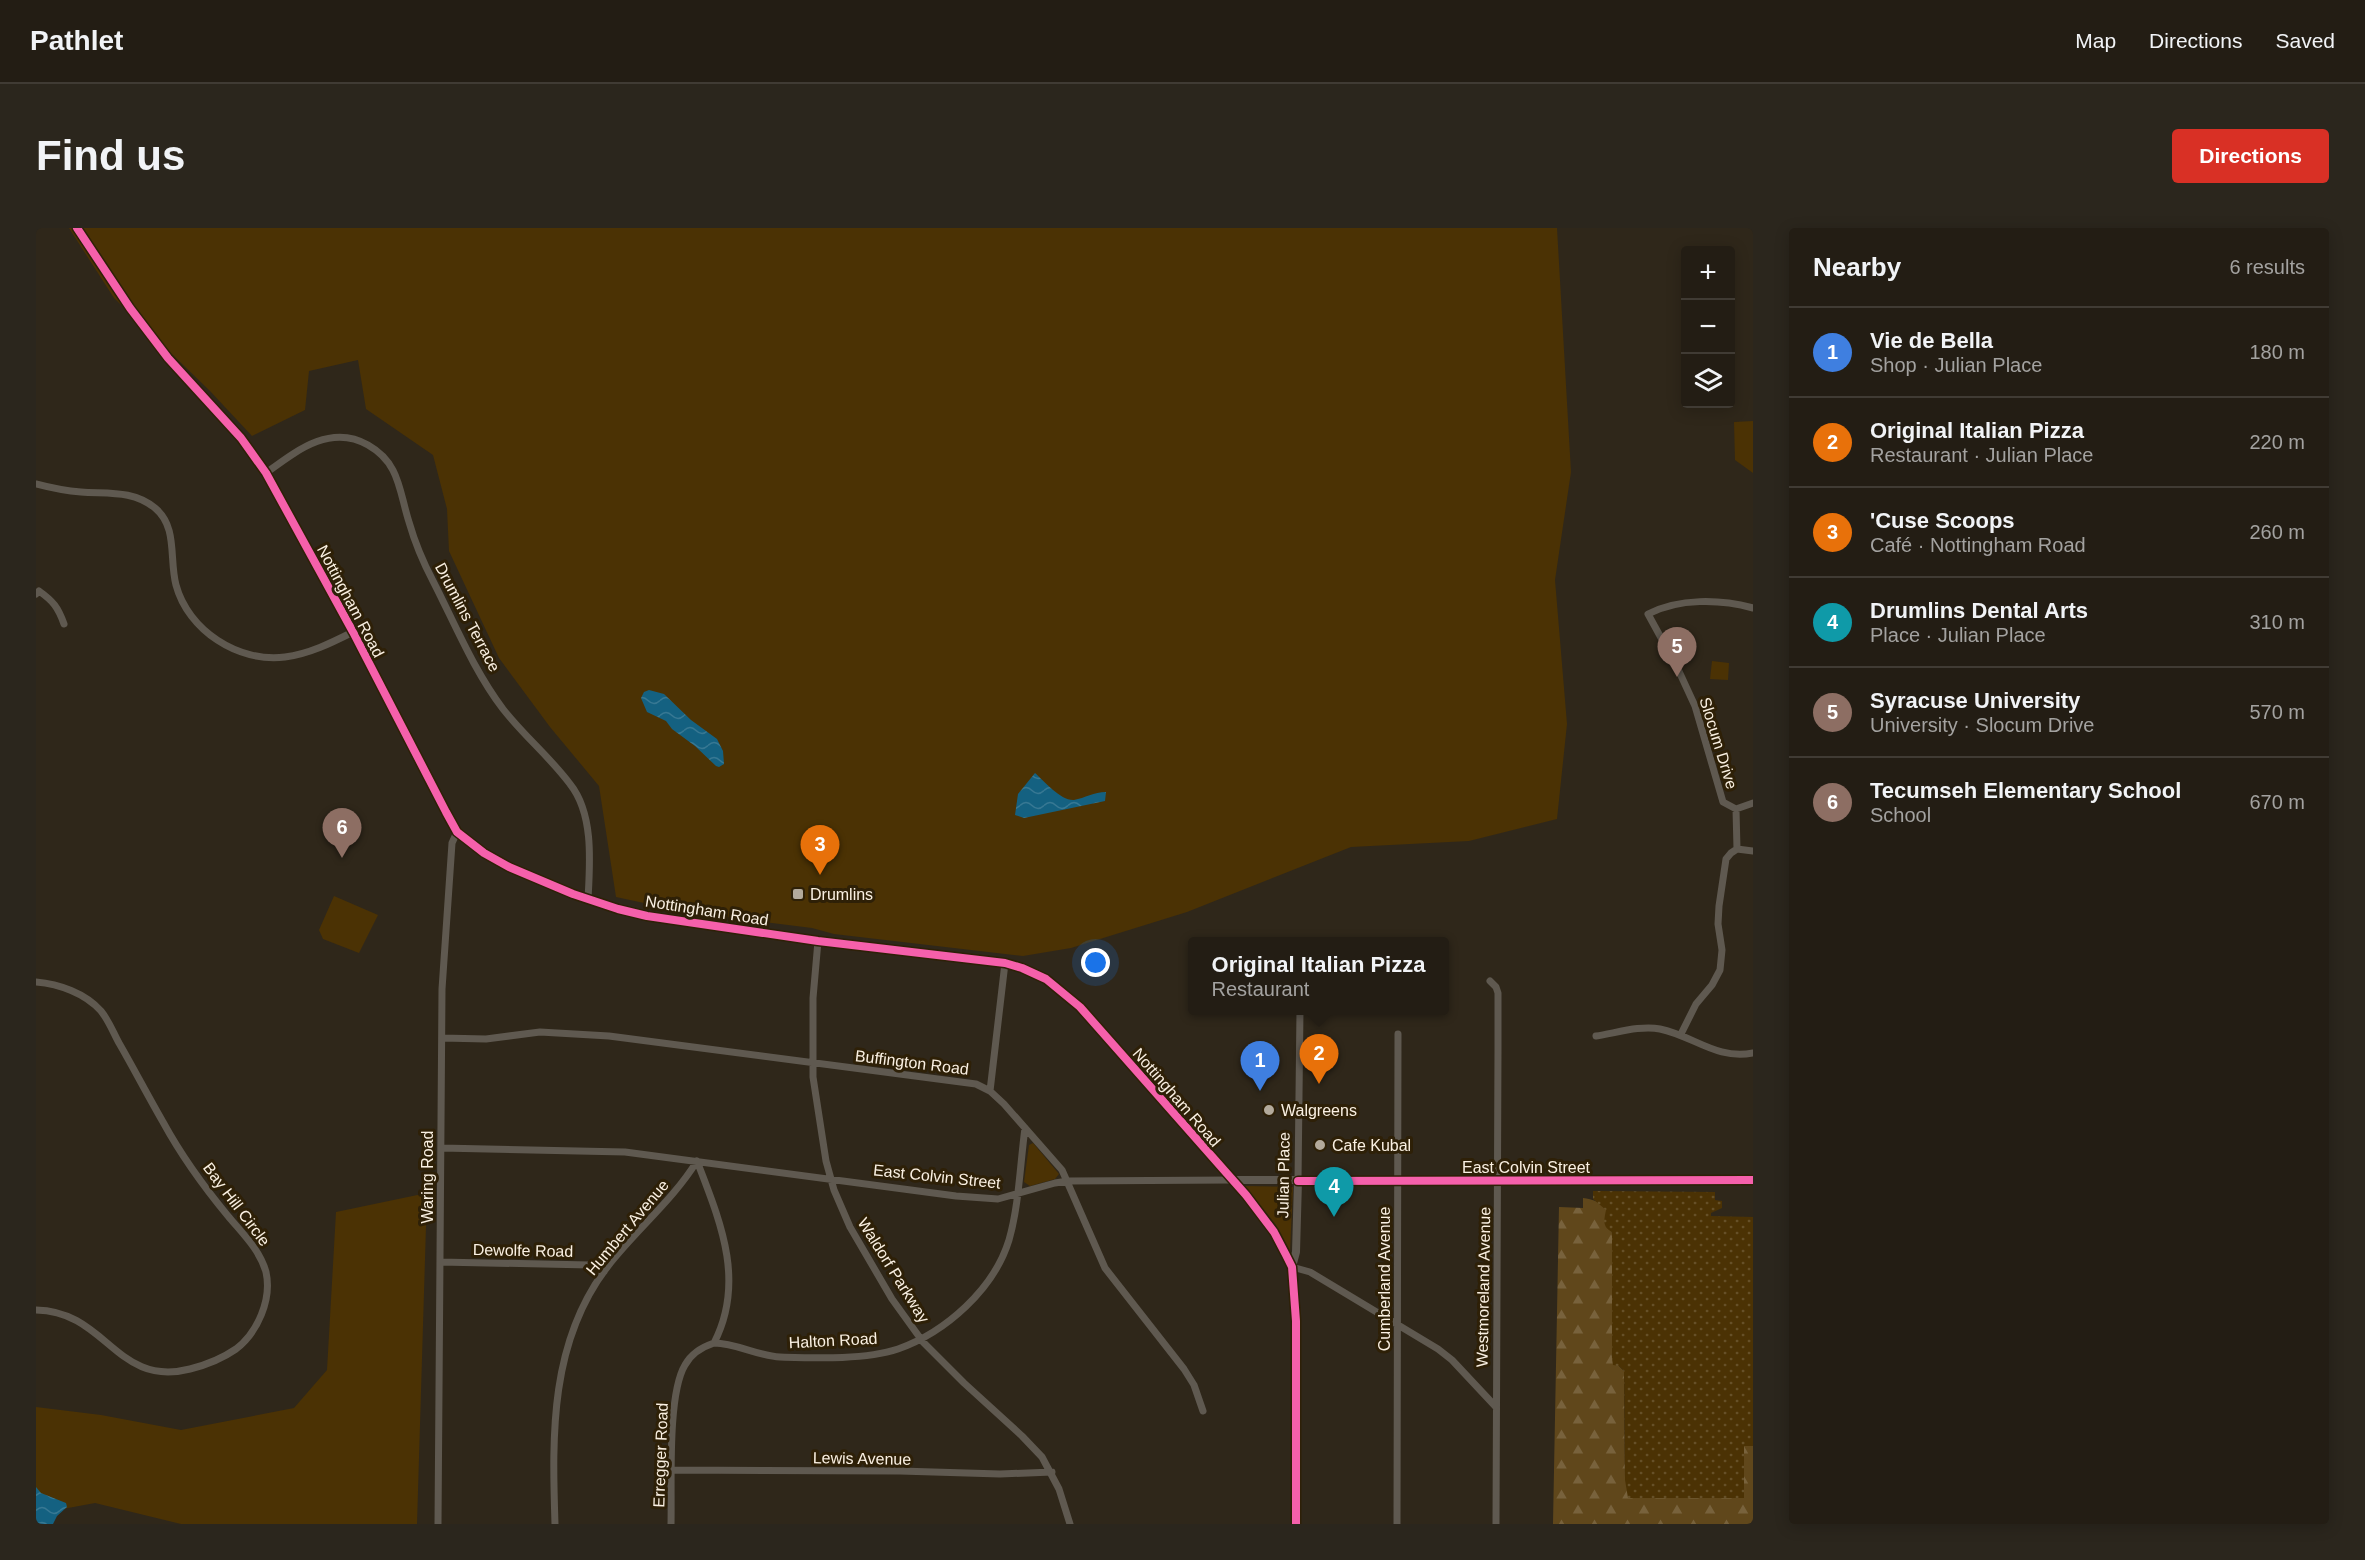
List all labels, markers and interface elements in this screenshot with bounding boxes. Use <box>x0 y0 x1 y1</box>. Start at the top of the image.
text: Pathlet <box>30 25 123 56</box>
text: Map <box>2075 29 2116 52</box>
text: Directions <box>2149 29 2242 52</box>
text: Saved <box>2275 29 2335 52</box>
button: Directions <box>2172 129 2329 183</box>
text: Find us <box>36 132 185 179</box>
map controls <box>1681 246 1735 408</box>
button: + <box>1681 246 1735 300</box>
text: Nearby <box>1813 252 1901 282</box>
text: 6 results <box>2229 256 2305 278</box>
button: − <box>1681 300 1735 354</box>
text: Vie de Bella <box>1870 328 1993 353</box>
text: 1 <box>1827 341 1838 363</box>
text: 180 m <box>2249 341 2305 363</box>
button: layers <box>1681 354 1735 408</box>
text: Shop · Julian Place <box>1870 354 2042 376</box>
text: Original Italian Pizza <box>1870 418 2084 443</box>
text: 2 <box>1827 431 1838 453</box>
text: 220 m <box>2249 431 2305 453</box>
text: Restaurant · Julian Place <box>1870 444 2093 466</box>
text: 'Cuse Scoops <box>1870 508 2015 533</box>
text: 3 <box>1827 521 1838 543</box>
text: 260 m <box>2249 521 2305 543</box>
text: Café · Nottingham Road <box>1870 534 2086 556</box>
street label: Nottingham Road <box>314 542 387 660</box>
street label: Drumlins Terrace <box>432 560 503 675</box>
text: Drumlins Dental Arts <box>1870 598 2088 623</box>
text: 4 <box>1827 611 1838 633</box>
text: 310 m <box>2249 611 2305 633</box>
text: Place · Julian Place <box>1870 624 2046 646</box>
pin: 5 <box>1658 628 1696 677</box>
text: Syracuse University <box>1870 688 2080 713</box>
street label: Slocum Drive <box>1696 695 1741 791</box>
text: 5 <box>1827 701 1838 723</box>
text: 570 m <box>2249 701 2305 723</box>
text: University · Slocum Drive <box>1870 714 2094 736</box>
text: Tecumseh Elementary School <box>1870 778 2181 803</box>
text: 6 <box>1827 791 1838 813</box>
text: 670 m <box>2249 791 2305 813</box>
text: School <box>1870 804 1931 826</box>
pin: 6 <box>322 808 362 858</box>
pin: 3 <box>800 826 840 875</box>
place label: Drumlins <box>810 886 873 903</box>
marker: Drumlins <box>791 887 805 901</box>
street label: Nottingham Road <box>644 892 770 929</box>
popup <box>1188 937 1449 1015</box>
your location <box>1081 948 1110 977</box>
text: Original Italian Pizza <box>1212 952 1425 977</box>
text: Restaurant <box>1212 978 1309 1000</box>
pin: 2 <box>1300 1034 1338 1084</box>
pin: 1 <box>1240 1042 1280 1091</box>
street label: Nottingham Road <box>1129 1045 1224 1150</box>
street label: Buffington Road <box>854 1047 970 1078</box>
place label: Walgreens <box>1281 1102 1357 1119</box>
marker: Walgreens <box>1262 1103 1276 1117</box>
street label: Waring Road <box>419 1131 436 1223</box>
street label: Julian Place <box>1274 1132 1293 1218</box>
place label: Cafe Kubal <box>1332 1137 1411 1154</box>
marker: Cafe Kubal <box>1313 1138 1327 1152</box>
street label: Bay Hill Circle <box>200 1159 273 1249</box>
street label: East Colvin Street <box>1462 1159 1591 1176</box>
street label: East Colvin Street <box>872 1161 1002 1192</box>
pin: 4 <box>1314 1168 1354 1217</box>
street label: Humbert Avenue <box>583 1176 672 1278</box>
street label: Cumberland Avenue <box>1376 1207 1393 1351</box>
street label: Westmoreland Avenue <box>1474 1207 1493 1367</box>
street label: Waldorf Parkway <box>854 1215 933 1326</box>
street label: Dewolfe Road <box>473 1241 573 1260</box>
street label: Halton Road <box>788 1330 878 1351</box>
street label: Erregger Road <box>650 1402 671 1508</box>
street label: Lewis Avenue <box>813 1449 911 1468</box>

